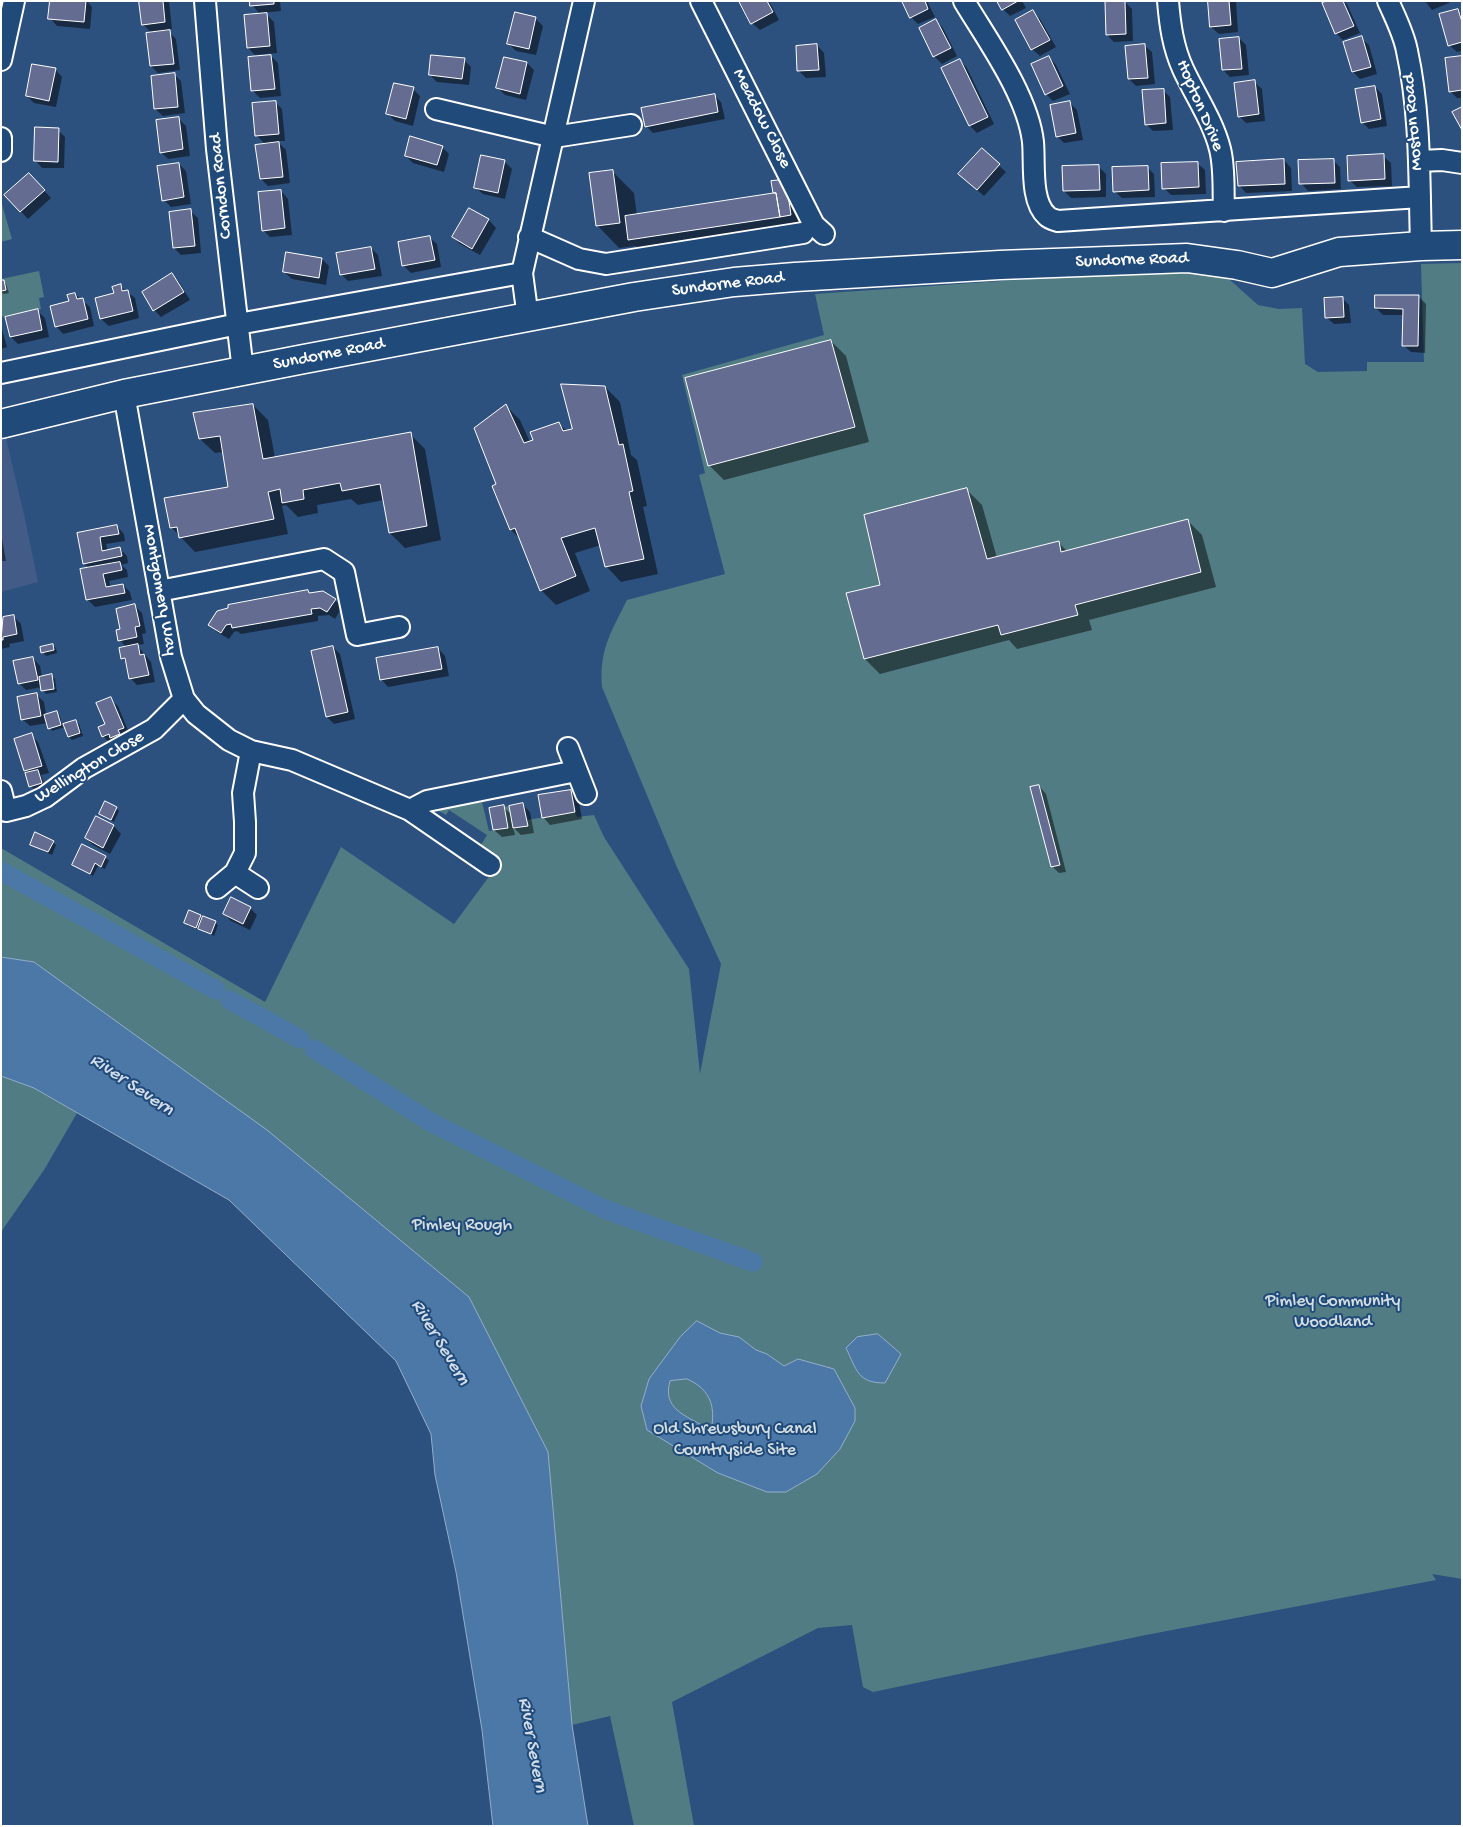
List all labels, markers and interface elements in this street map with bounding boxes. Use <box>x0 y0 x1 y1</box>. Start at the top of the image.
street label: Hopton Drive <box>1170 57 1228 155</box>
street label: Meadow Close <box>727 66 795 172</box>
street label: Moston Road <box>1399 73 1429 171</box>
street label: Corndon Road <box>206 132 238 240</box>
street label: Sundorne Road <box>1075 248 1189 274</box>
street label: Sundorne Road <box>671 267 785 303</box>
street label: Sundorne Road <box>271 334 387 376</box>
street label: Montgomery Way <box>137 523 181 657</box>
street label: Wellington Close <box>31 727 149 809</box>
water label: River Severn <box>85 1050 177 1122</box>
park label: Pimley Rough <box>412 1215 512 1237</box>
park label: Pimley Community Woodland <box>1266 1291 1400 1334</box>
water label: River Severn <box>404 1296 474 1390</box>
park label: Old Shrewsbury Canal Countryside Site <box>653 1419 817 1462</box>
water label: River Severn <box>511 1696 551 1794</box>

